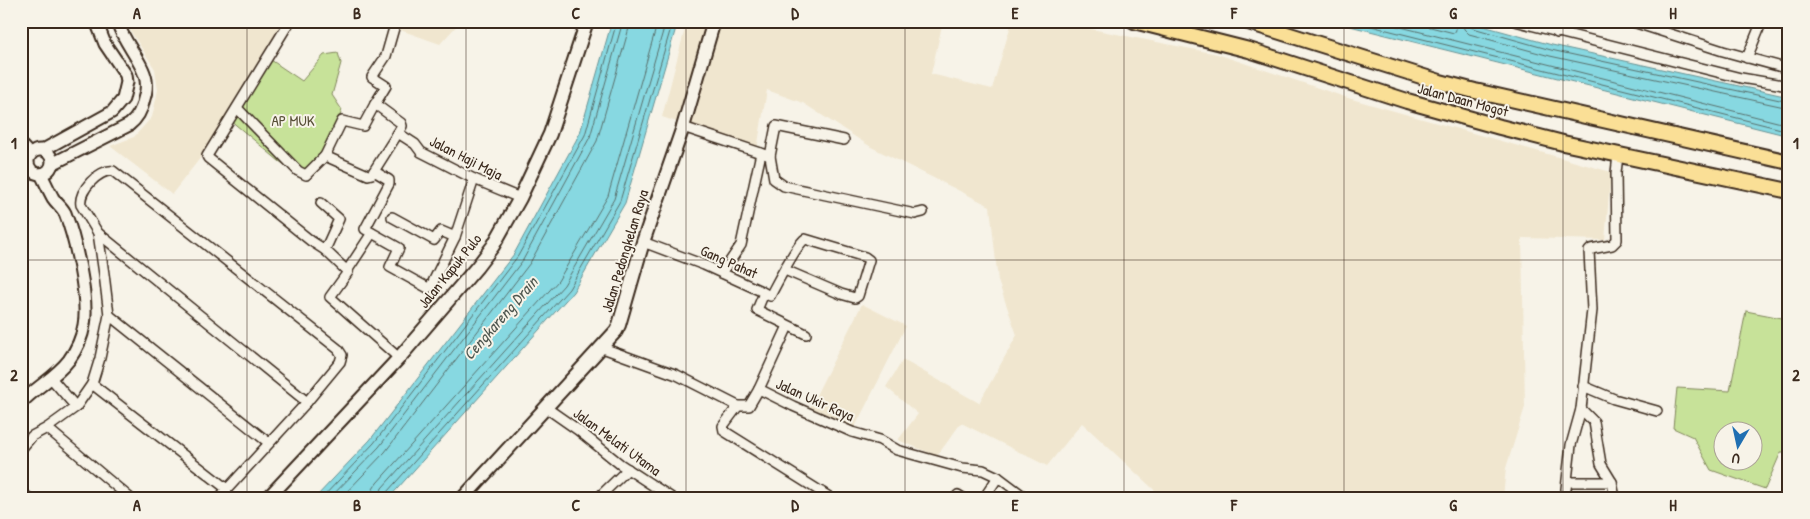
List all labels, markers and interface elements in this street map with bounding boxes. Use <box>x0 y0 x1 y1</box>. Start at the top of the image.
text: A <box>133 2 141 24</box>
text: B <box>353 2 361 24</box>
text: C <box>572 2 581 24</box>
text: D <box>791 2 799 24</box>
text: E <box>1011 2 1019 24</box>
text: F <box>1230 2 1238 24</box>
text: G <box>1449 2 1457 24</box>
text: H <box>1669 2 1677 24</box>
street label: Jalan Daan Mogot <box>1415 77 1512 122</box>
park label: AP MUK <box>271 110 315 131</box>
street label: Jalan Haji Maja <box>426 130 506 185</box>
text: 1 <box>11 132 17 154</box>
text: 1 <box>1793 132 1799 154</box>
street label: Jalan Pedongkelan Raya <box>596 187 653 315</box>
street label: Jalan Kapuk Pulo <box>413 229 486 313</box>
street label: Gang Pahat <box>697 240 762 284</box>
water label: Cengkareng Drain <box>458 270 544 364</box>
text: 2 <box>10 364 18 386</box>
text: 2 <box>1792 364 1800 386</box>
street label: Jalan Ukir Raya <box>773 373 858 426</box>
street label: Jalan Melati Utama <box>569 403 665 481</box>
north arrow <box>1712 422 1762 472</box>
text: U <box>1730 449 1741 469</box>
text: A <box>133 494 141 516</box>
text: B <box>353 494 361 516</box>
text: C <box>572 494 581 516</box>
text: D <box>791 494 799 516</box>
text: E <box>1011 494 1019 516</box>
text: F <box>1230 494 1238 516</box>
text: G <box>1449 494 1457 516</box>
text: H <box>1669 494 1677 516</box>

